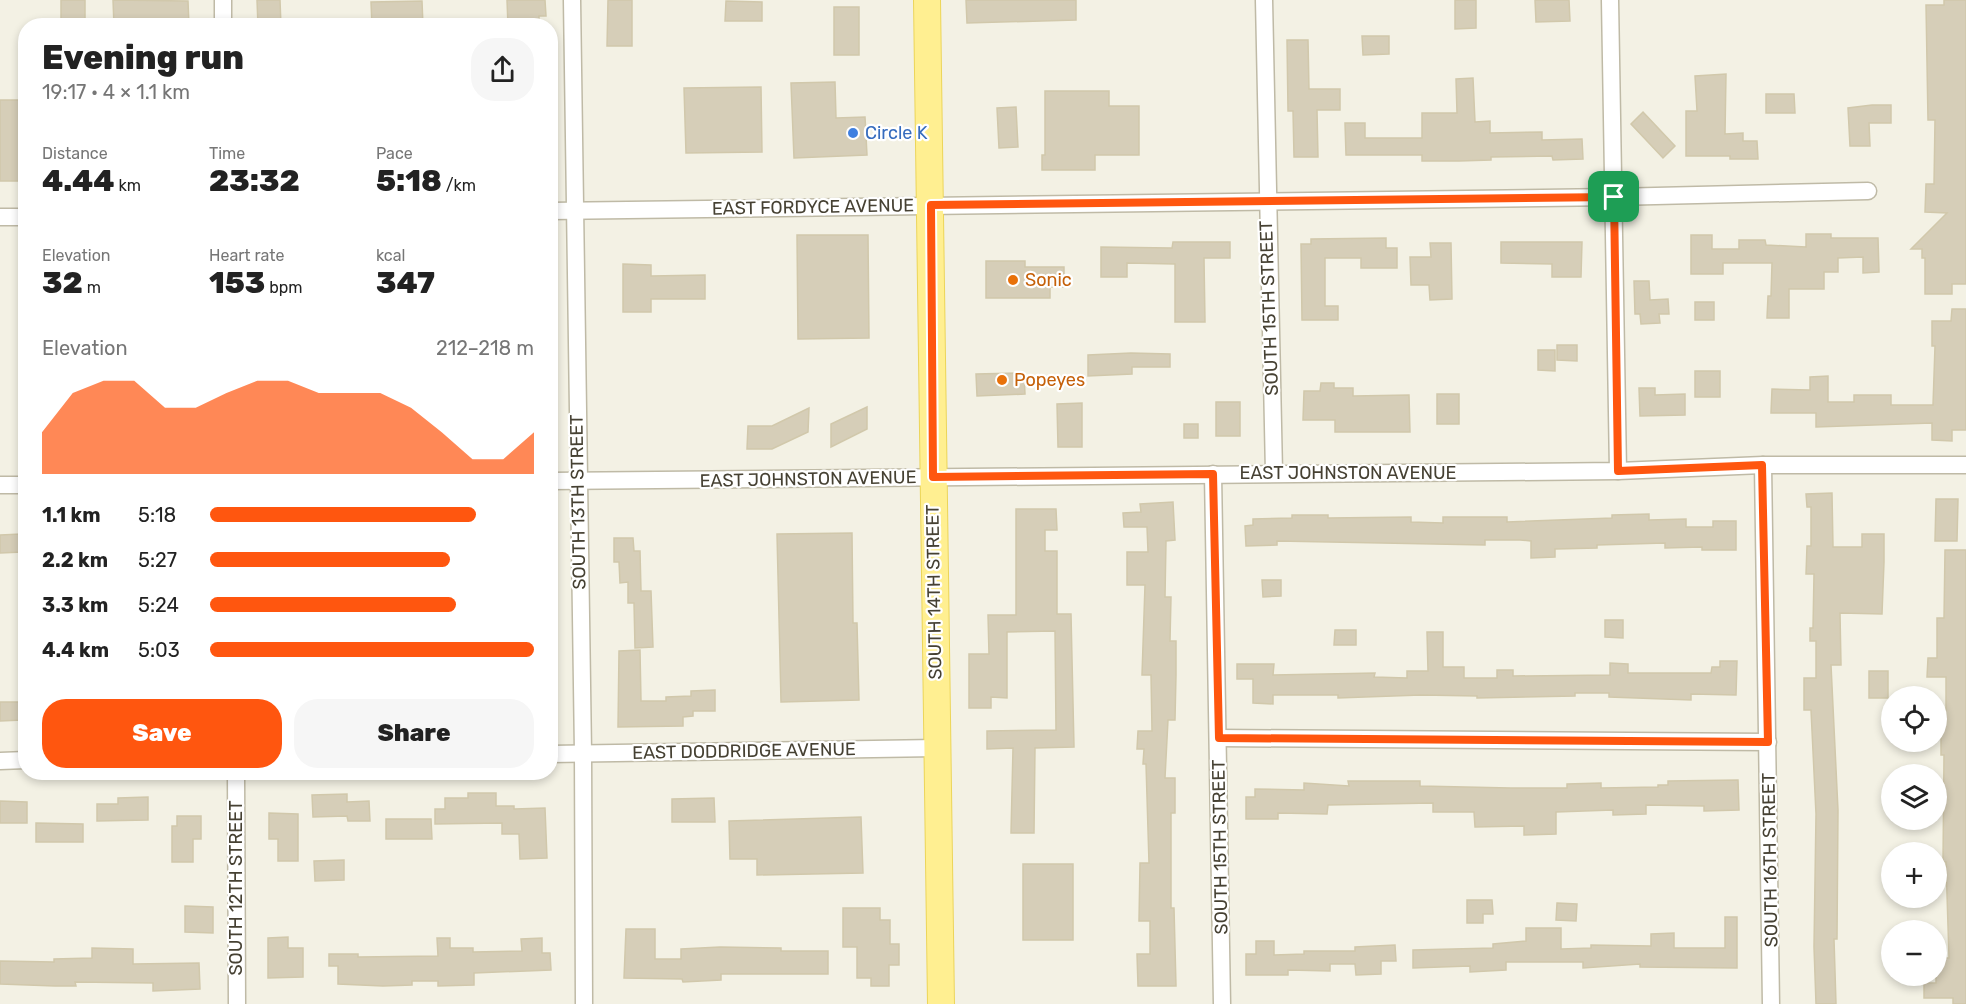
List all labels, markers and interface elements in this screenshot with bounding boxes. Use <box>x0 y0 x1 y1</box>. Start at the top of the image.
text: Evening run <box>42 38 244 77</box>
button: share <box>471 38 534 101</box>
text: 19:17 · 4 × 1.1 km <box>42 80 190 104</box>
place label: Circle K <box>865 122 928 144</box>
marker: Circle K <box>846 126 860 140</box>
text: Distance <box>42 144 108 163</box>
text: Time <box>209 144 245 163</box>
text: Pace <box>376 144 413 163</box>
text: 4.44 <box>42 163 115 199</box>
text: 23:32 <box>209 163 300 199</box>
text: 5:18 <box>376 163 442 199</box>
pin <box>1588 171 1639 222</box>
text: km <box>115 176 141 195</box>
text: /km <box>442 176 476 195</box>
icon: arrive <box>1597 180 1630 213</box>
street label: EAST FORDYCE AVENUE <box>712 194 914 220</box>
street label: SOUTH 15TH STREET <box>1255 220 1283 396</box>
text: Elevation <box>42 246 111 265</box>
text: Heart rate <box>209 246 284 265</box>
text: kcal <box>376 246 405 265</box>
text: 32 <box>42 265 83 301</box>
text: 153 <box>209 265 265 301</box>
text: 347 <box>376 265 435 301</box>
place label: Sonic <box>1025 269 1072 291</box>
marker: Sonic <box>1006 273 1020 287</box>
text: m <box>83 278 101 297</box>
text: bpm <box>265 278 303 297</box>
text: Elevation <box>42 336 128 360</box>
text: 212–218 m <box>436 336 534 360</box>
place label: Popeyes <box>1014 369 1085 391</box>
marker: Popeyes <box>995 373 1009 387</box>
street label: SOUTH 13TH STREET <box>565 414 591 590</box>
street label: EAST JOHNSTON AVENUE <box>1240 462 1456 484</box>
street label: EAST JOHNSTON AVENUE <box>699 466 917 492</box>
text: 1.1 km <box>42 503 101 527</box>
text: 5:18 <box>138 503 176 527</box>
street label: SOUTH 14TH STREET <box>921 504 947 680</box>
text: 2.2 km <box>42 548 108 572</box>
text: 5:27 <box>138 548 177 572</box>
text: 3.3 km <box>42 593 108 617</box>
text: 5:24 <box>138 593 179 617</box>
text: 4.4 km <box>42 638 109 662</box>
text: 5:03 <box>138 638 180 662</box>
map controls <box>1881 686 1947 986</box>
button: locate <box>1881 686 1947 752</box>
button: Save <box>42 699 282 768</box>
button: Share <box>294 699 534 768</box>
street label: EAST DODDRIDGE AVENUE <box>632 738 856 764</box>
street label: SOUTH 15TH STREET <box>1207 759 1233 935</box>
button: layers <box>1881 764 1947 830</box>
street label: SOUTH 16TH STREET <box>1757 772 1783 948</box>
street label: SOUTH 12TH STREET <box>225 800 247 976</box>
button: + <box>1881 842 1947 908</box>
button: − <box>1881 920 1947 986</box>

